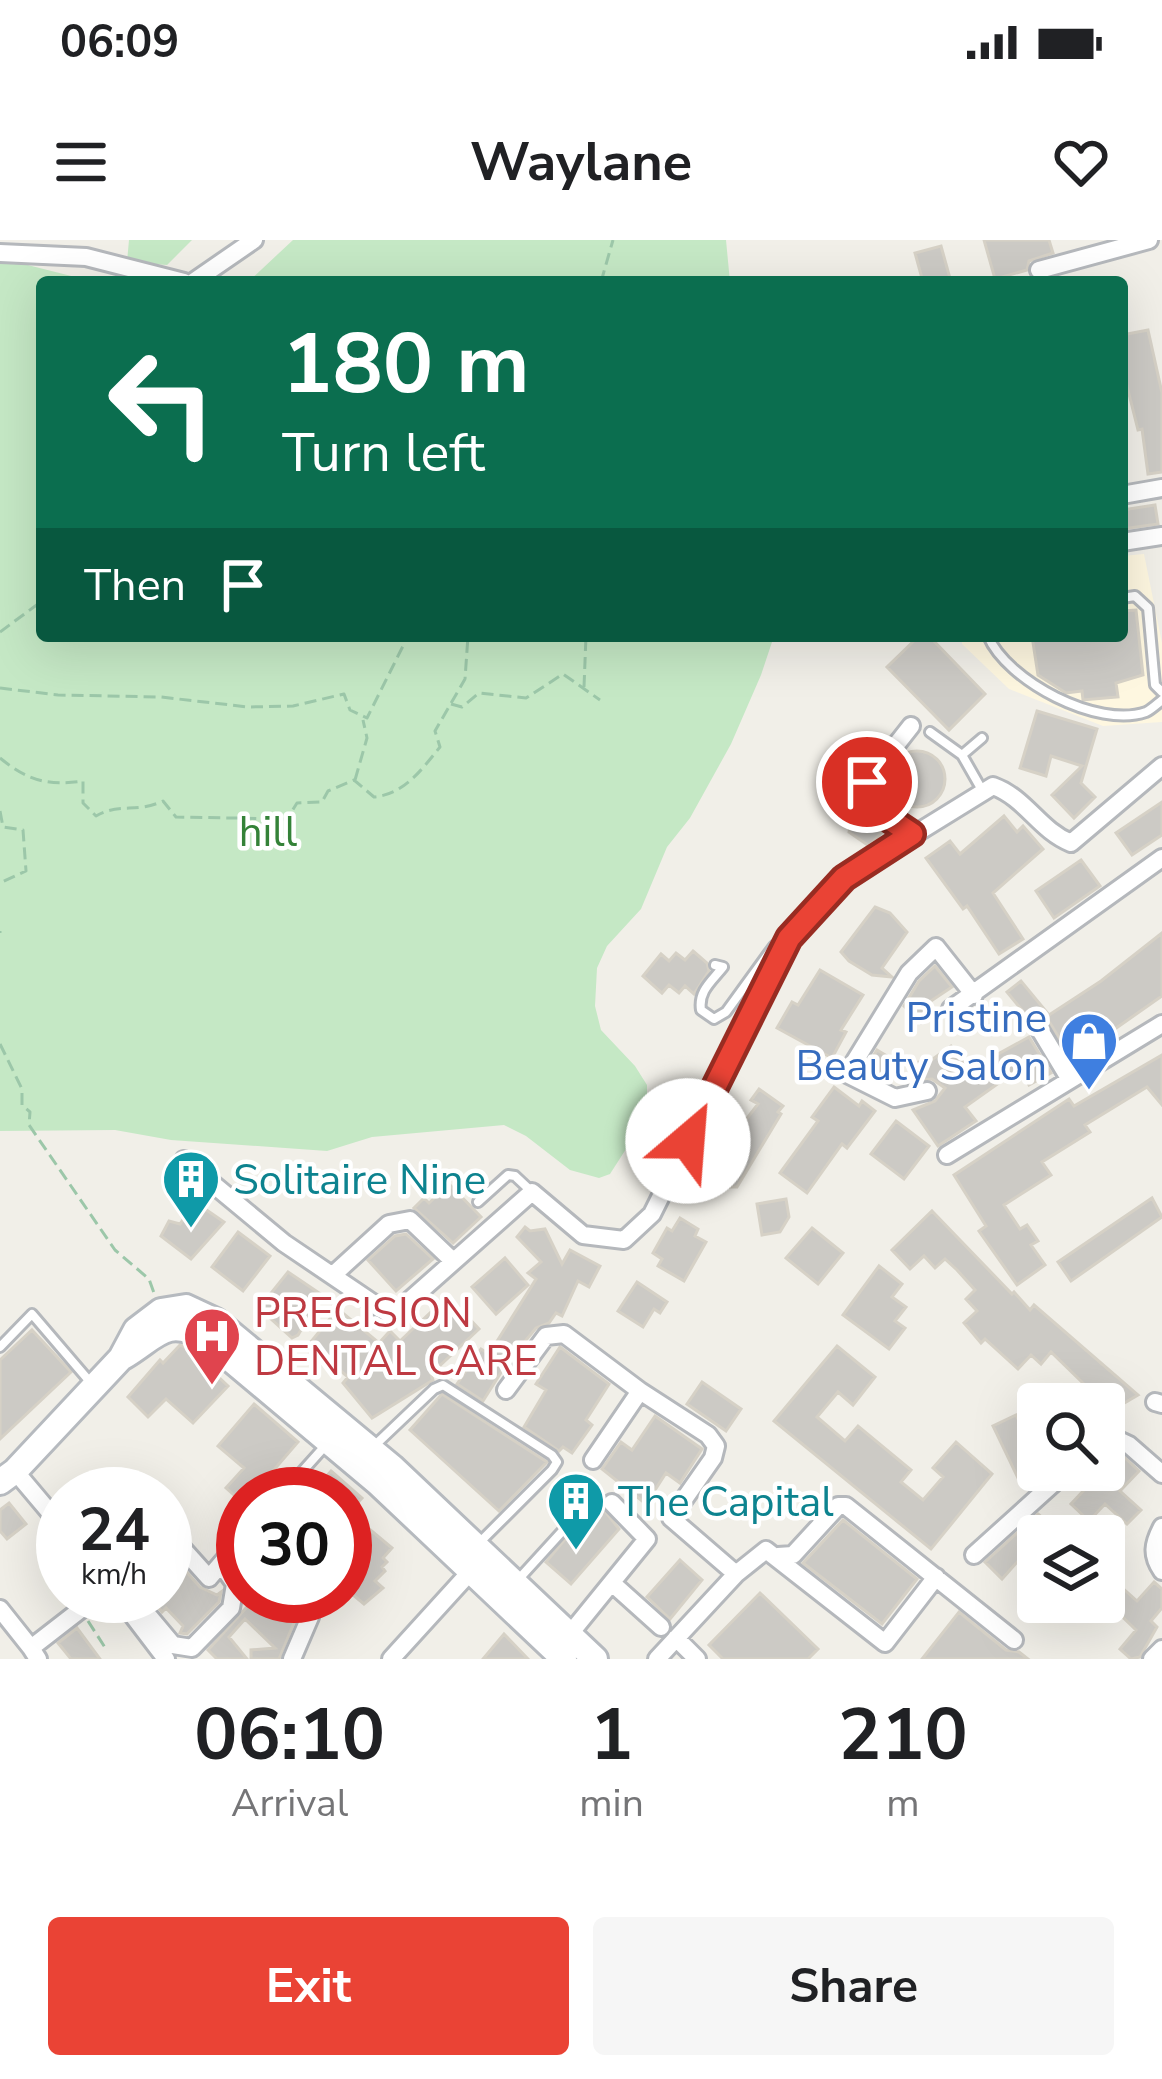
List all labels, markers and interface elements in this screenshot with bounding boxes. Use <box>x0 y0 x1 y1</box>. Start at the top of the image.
text: 06:09 <box>60 12 179 73</box>
text: Waylane <box>470 125 692 199</box>
icon: menu <box>48 129 114 195</box>
icon: heart <box>1048 129 1114 195</box>
text: 180 m <box>282 307 530 422</box>
icon: left <box>84 324 240 480</box>
text: Turn left <box>282 416 485 490</box>
icon: arrive <box>210 552 276 618</box>
text: Then <box>84 555 186 616</box>
pin <box>816 731 918 833</box>
icon: arrive <box>834 749 900 815</box>
park label: hill <box>239 804 298 861</box>
place label: Pristine Beauty Salon <box>796 990 1047 1095</box>
shop icon: Pristine Beauty Salon <box>1058 1010 1120 1092</box>
position arrow <box>625 1078 751 1204</box>
building icon: Solitaire Nine <box>160 1148 222 1230</box>
place label: Solitaire Nine <box>233 1152 486 1209</box>
place label: PRECISION DENTAL CARE <box>254 1285 538 1390</box>
hospital icon: PRECISION DENTAL CARE <box>181 1305 243 1387</box>
map controls <box>1017 1383 1125 1623</box>
button: search <box>1017 1383 1125 1491</box>
speed limit sign: 30 <box>216 1467 372 1623</box>
building icon: The Capital <box>545 1470 607 1552</box>
place label: The Capital <box>618 1474 834 1531</box>
text: 24 <box>78 1489 150 1571</box>
button: layers <box>1017 1515 1125 1623</box>
text: km/h <box>81 1554 147 1595</box>
text: 06:10 <box>194 1686 385 1784</box>
text: 1 <box>590 1686 633 1784</box>
text: 210 <box>838 1686 968 1784</box>
text: Arrival <box>231 1777 348 1830</box>
text: min <box>579 1777 644 1830</box>
text: m <box>886 1777 920 1830</box>
button: Exit <box>48 1917 569 2055</box>
button: Share <box>593 1917 1114 2055</box>

